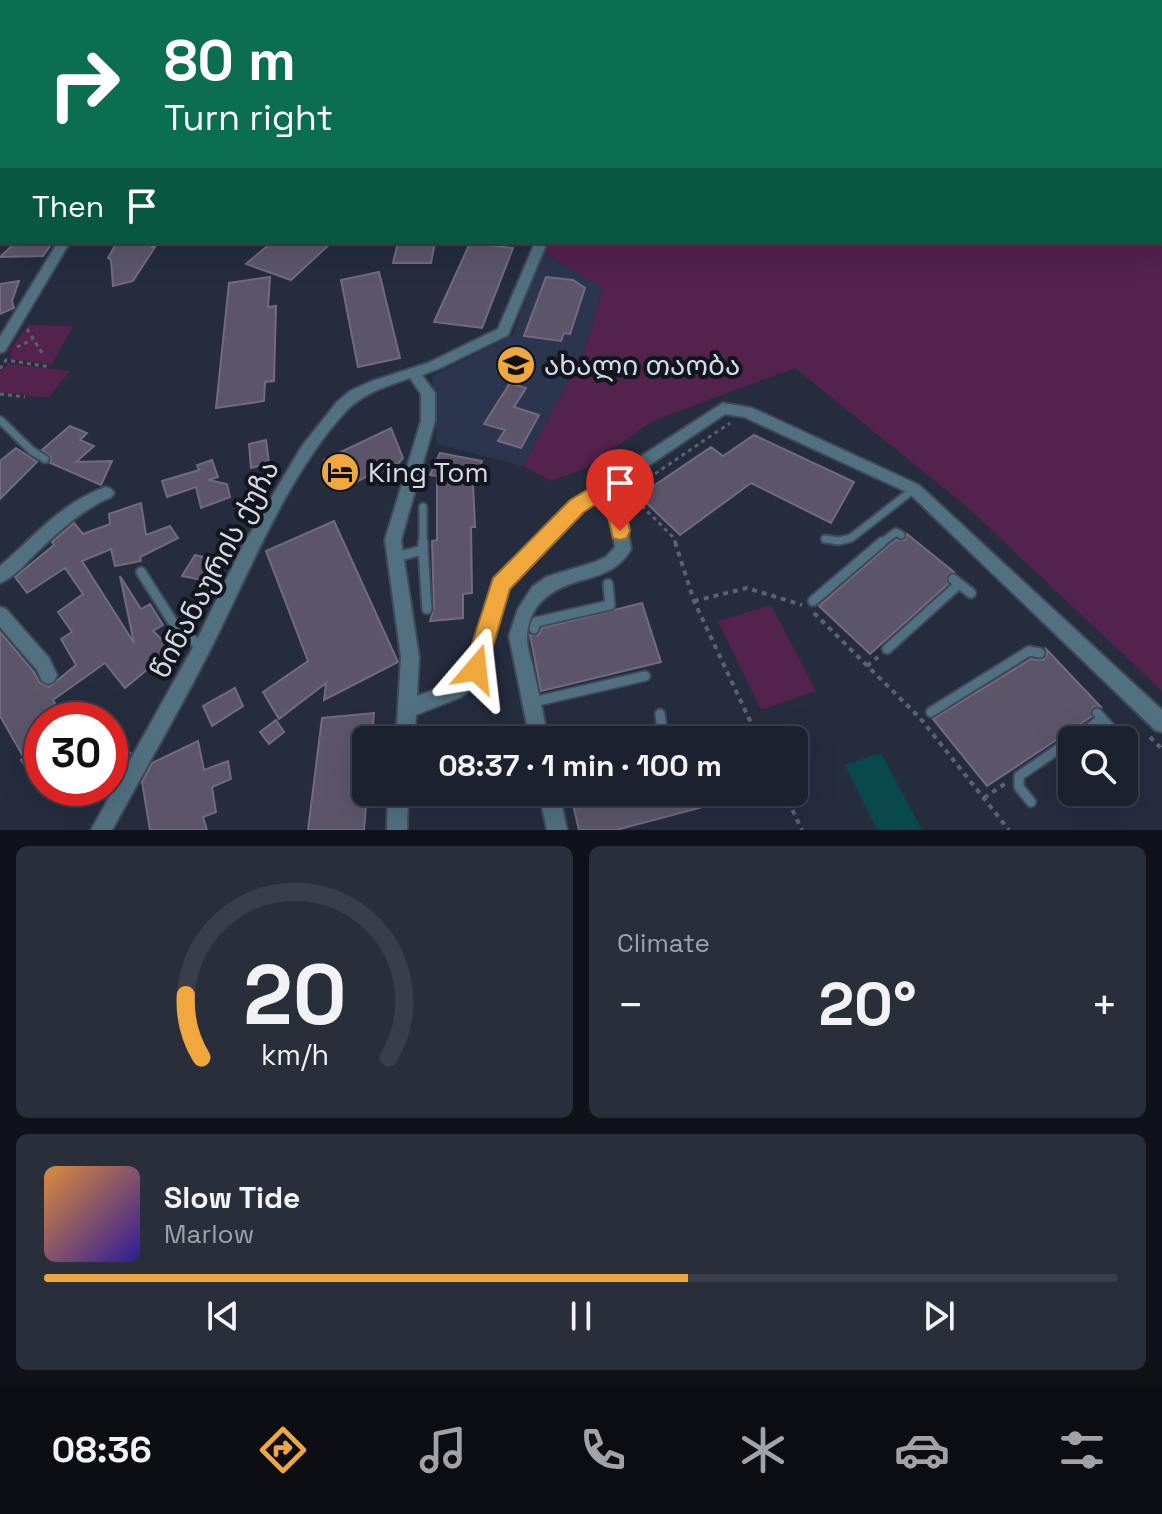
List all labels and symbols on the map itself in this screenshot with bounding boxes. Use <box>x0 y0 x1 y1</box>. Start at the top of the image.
school or university icon: ახალი თაობა <box>495 344 537 386</box>
place label: ახალი თაობა <box>544 347 740 383</box>
pin <box>586 449 654 531</box>
hotel icon: King Tom <box>319 451 361 493</box>
street label: წინანაურის ქუჩა <box>141 454 287 684</box>
place label: King Tom <box>368 454 489 490</box>
position arrow <box>434 627 518 711</box>
speed limit sign: 30 <box>24 702 128 806</box>

